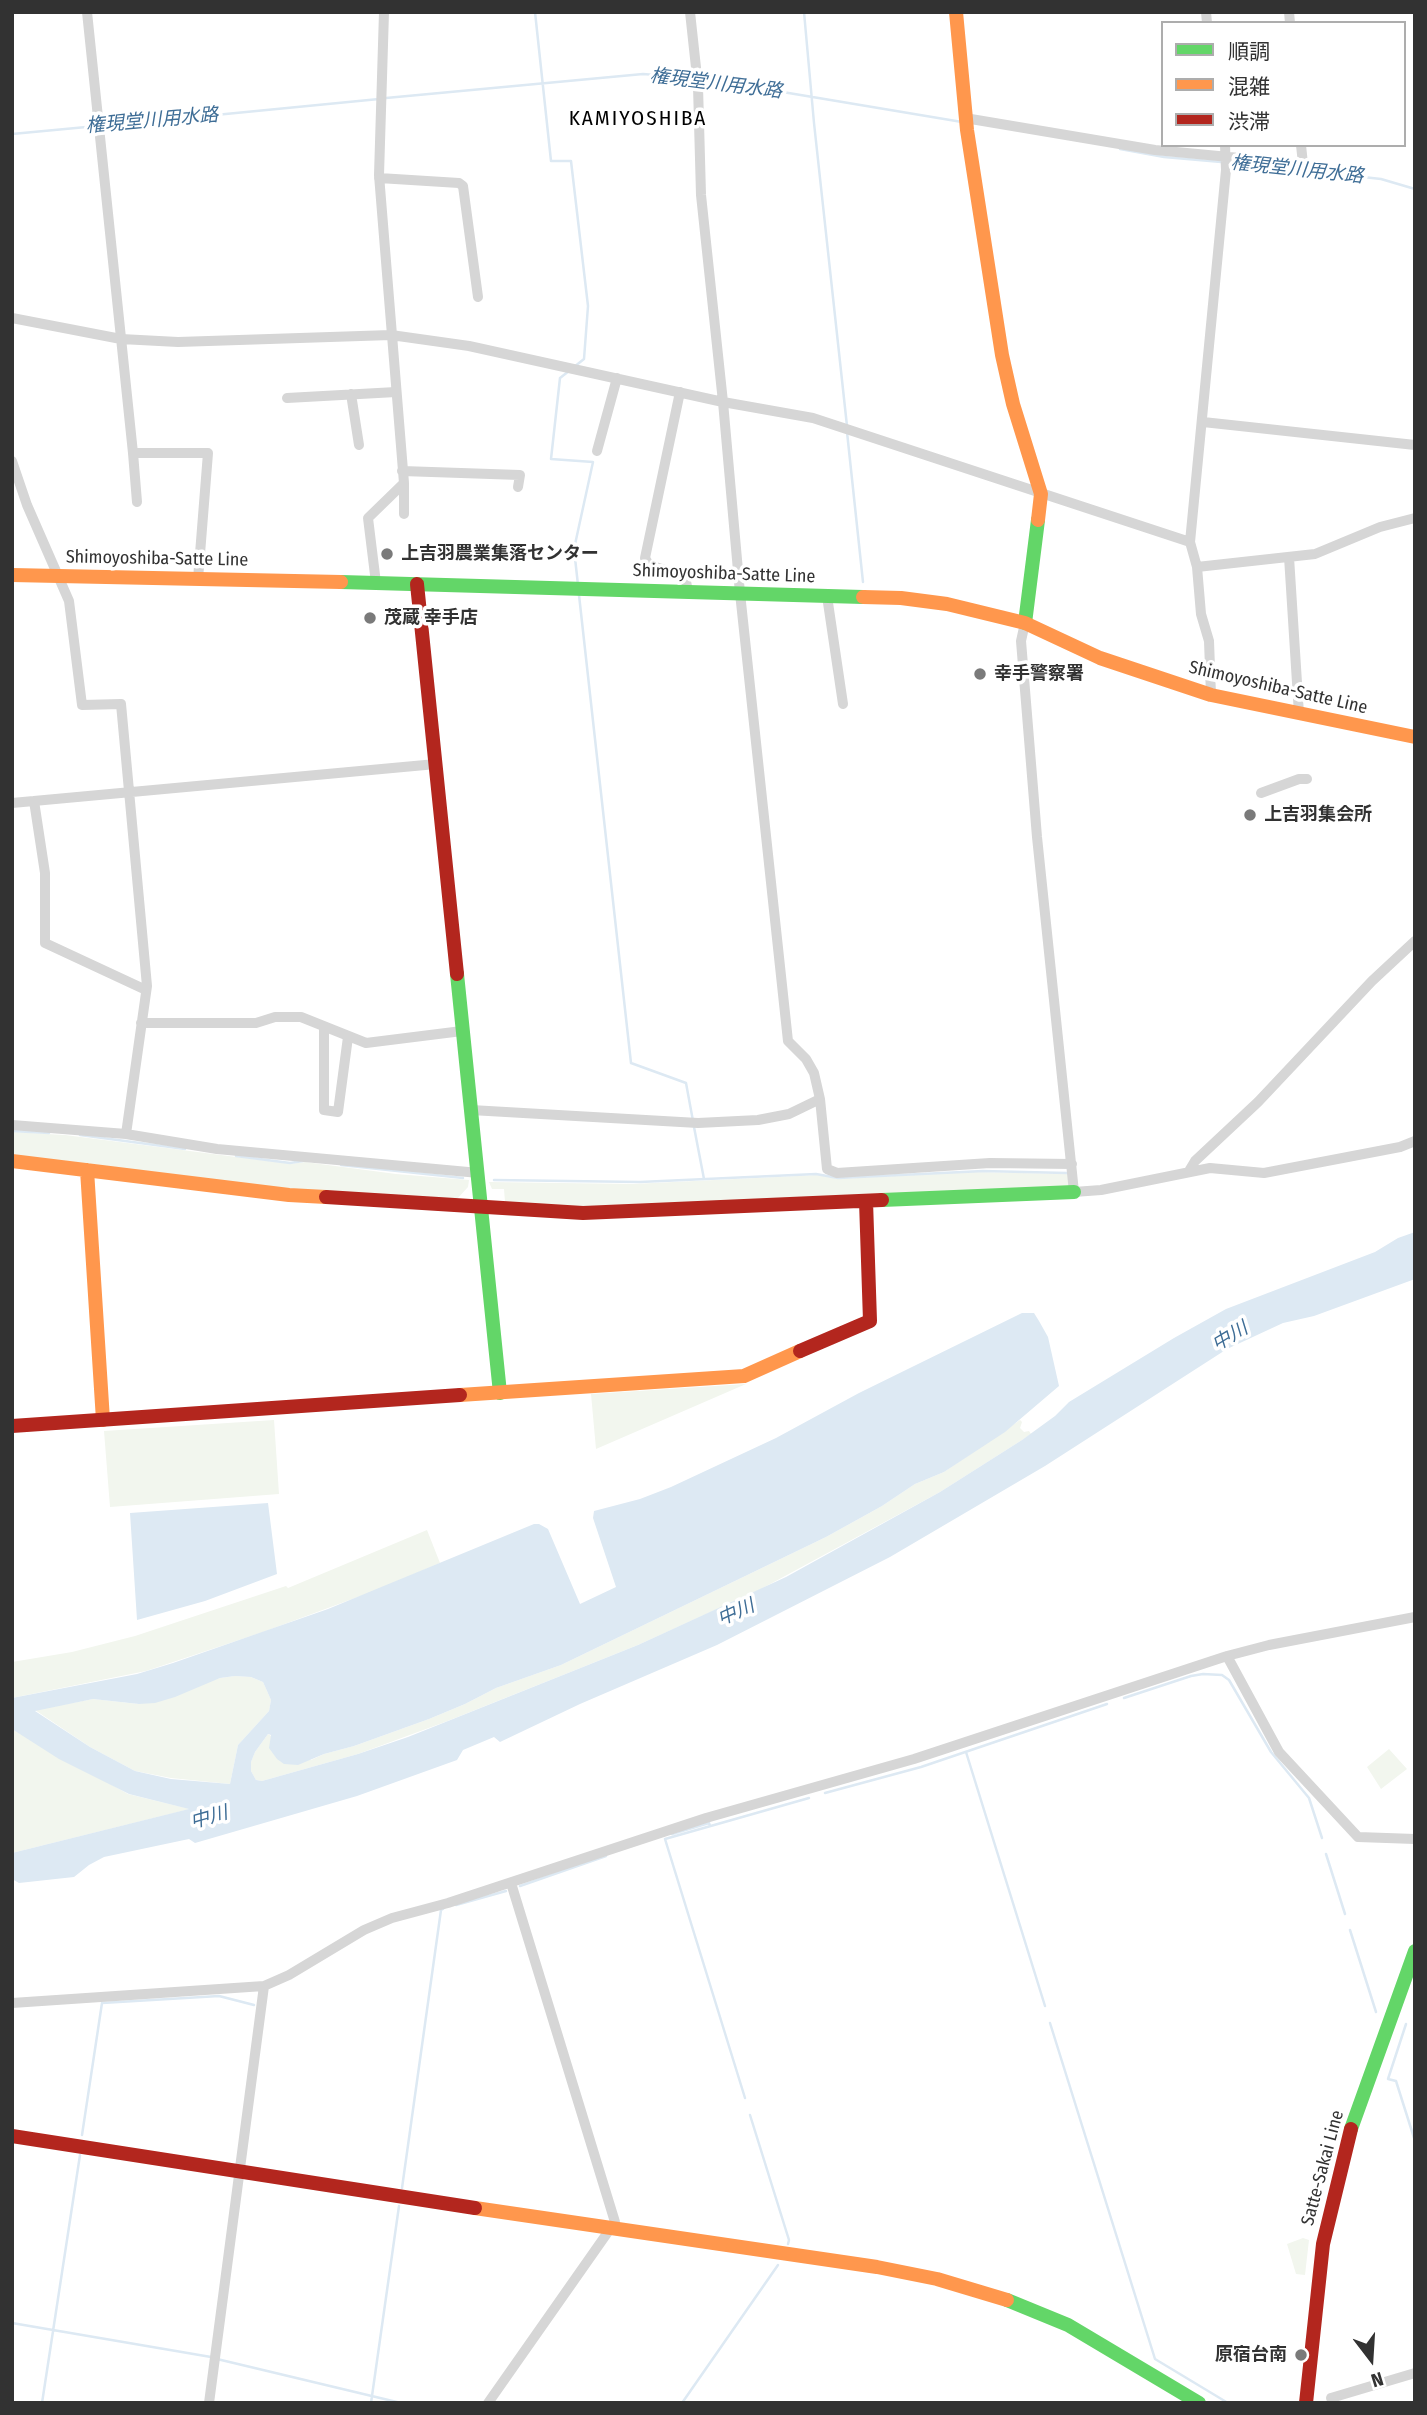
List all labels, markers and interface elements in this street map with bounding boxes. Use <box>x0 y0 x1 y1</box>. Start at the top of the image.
legend <box>1161 21 1406 147</box>
text: 順調 <box>1228 39 1270 65</box>
water label: 権現堂川用水路 <box>649 65 783 103</box>
text: 混雑 <box>1228 74 1270 100</box>
water label: 権現堂川用水路 <box>85 104 219 138</box>
district label: KAMIYOSHIBA <box>570 106 706 132</box>
text: 渋滞 <box>1228 109 1270 135</box>
water label: 権現堂川用水路 <box>1230 152 1364 188</box>
place label: 上吉羽農業集落センター <box>401 543 599 565</box>
marker: 上吉羽農業集落センター <box>379 546 395 562</box>
street label: Shimoyoshiba-Satte Line <box>66 547 248 571</box>
street label: Shimoyoshiba-Satte Line <box>632 560 816 588</box>
place label: 茂蔵 幸手店 <box>384 607 478 629</box>
marker: 茂蔵 幸手店 <box>362 610 378 626</box>
street label: Shimoyoshiba-Satte Line <box>1187 657 1369 719</box>
place label: 幸手警察署 <box>994 663 1084 685</box>
marker: 幸手警察署 <box>972 666 988 682</box>
place label: 上吉羽集会所 <box>1264 804 1372 826</box>
marker: 上吉羽集会所 <box>1242 807 1258 823</box>
water label: 中川 <box>1208 1317 1252 1357</box>
water label: 中川 <box>714 1595 758 1631</box>
water label: 中川 <box>188 1802 230 1834</box>
street label: Satte-Sakai Line <box>1297 2108 1349 2228</box>
north arrow <box>1336 2324 1406 2394</box>
place label: 原宿台南 <box>1215 2344 1287 2366</box>
marker: 原宿台南 <box>1293 2347 1309 2363</box>
text: N <box>1368 2367 1386 2392</box>

